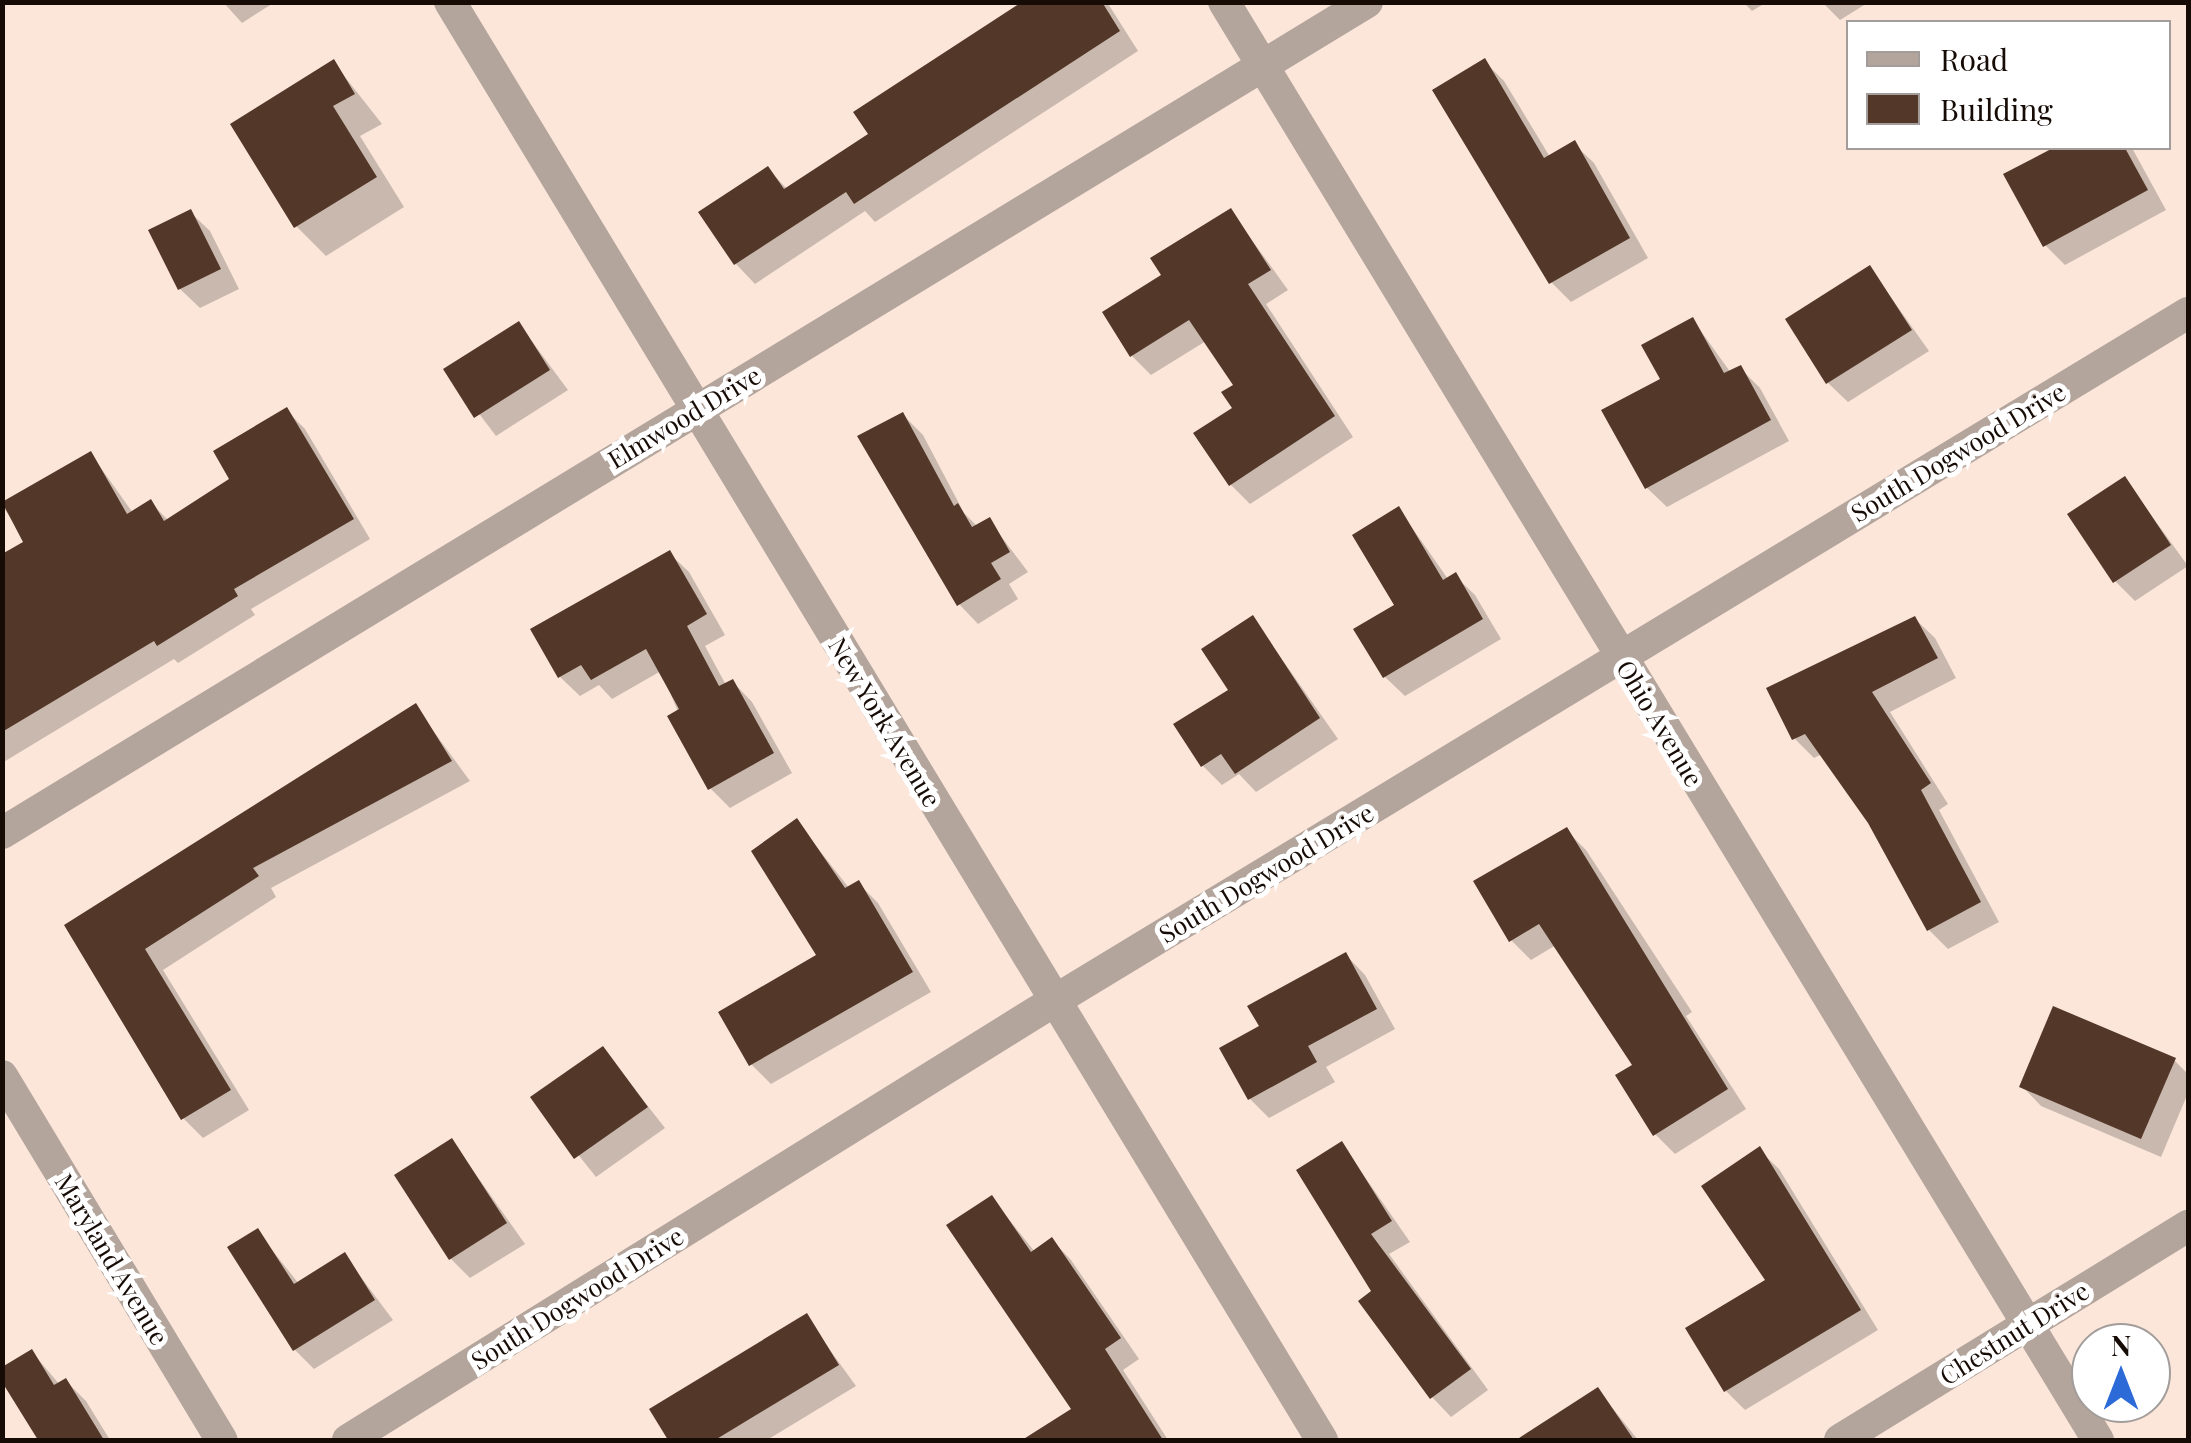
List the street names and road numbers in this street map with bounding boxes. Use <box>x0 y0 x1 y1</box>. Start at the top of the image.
street label: Elmwood Drive <box>602 360 766 474</box>
street label: South Dogwood Drive <box>1845 376 2071 528</box>
street label: New York Avenue <box>822 631 948 813</box>
street label: Ohio Avenue <box>1610 654 1710 792</box>
street label: South Dogwood Drive <box>1153 797 1379 949</box>
street label: Maryland Avenue <box>49 1168 175 1350</box>
street label: South Dogwood Drive <box>465 1220 689 1376</box>
street label: Chestnut Drive <box>1934 1275 2094 1391</box>

